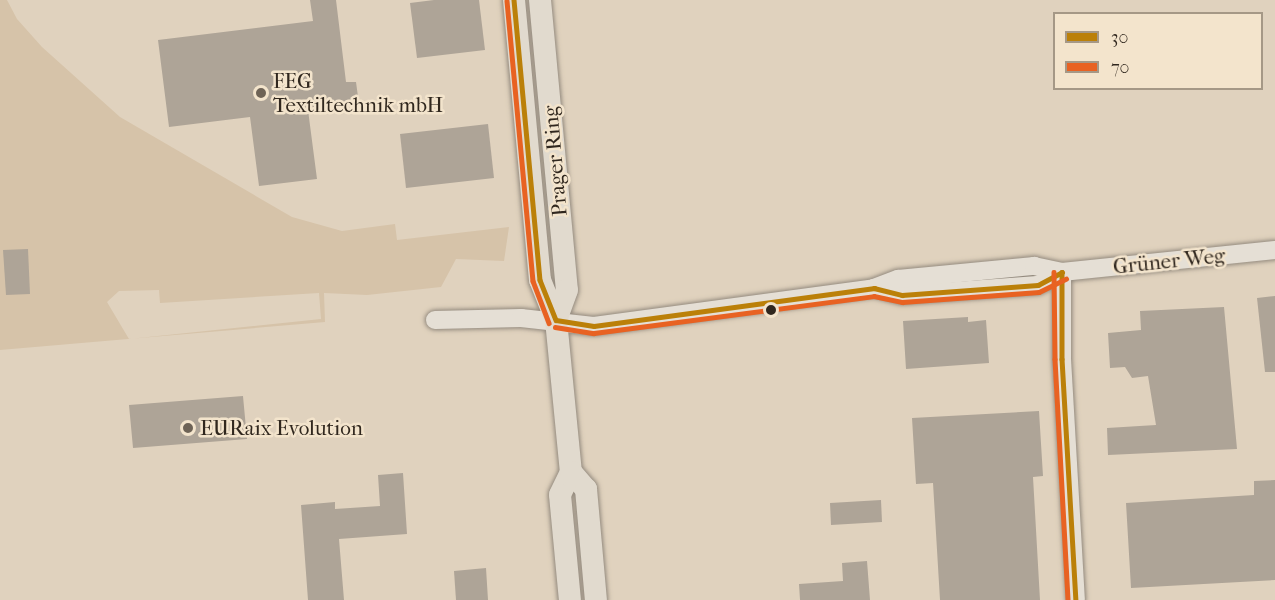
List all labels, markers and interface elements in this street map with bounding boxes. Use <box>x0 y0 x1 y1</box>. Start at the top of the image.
legend <box>1053 12 1263 90</box>
text: 30 <box>1111 27 1128 48</box>
text: 70 <box>1111 57 1130 78</box>
place label: FEG Textiltechnik mbH <box>273 68 443 118</box>
marker: FEG Textiltechnik mbH <box>254 86 268 100</box>
street label: Prager Ring <box>538 105 572 217</box>
street label: Grüner Weg <box>1112 243 1226 279</box>
unlabelled marker <box>765 304 777 316</box>
place label: EURaix Evolution <box>200 415 363 441</box>
marker: EURaix Evolution <box>181 421 195 435</box>

